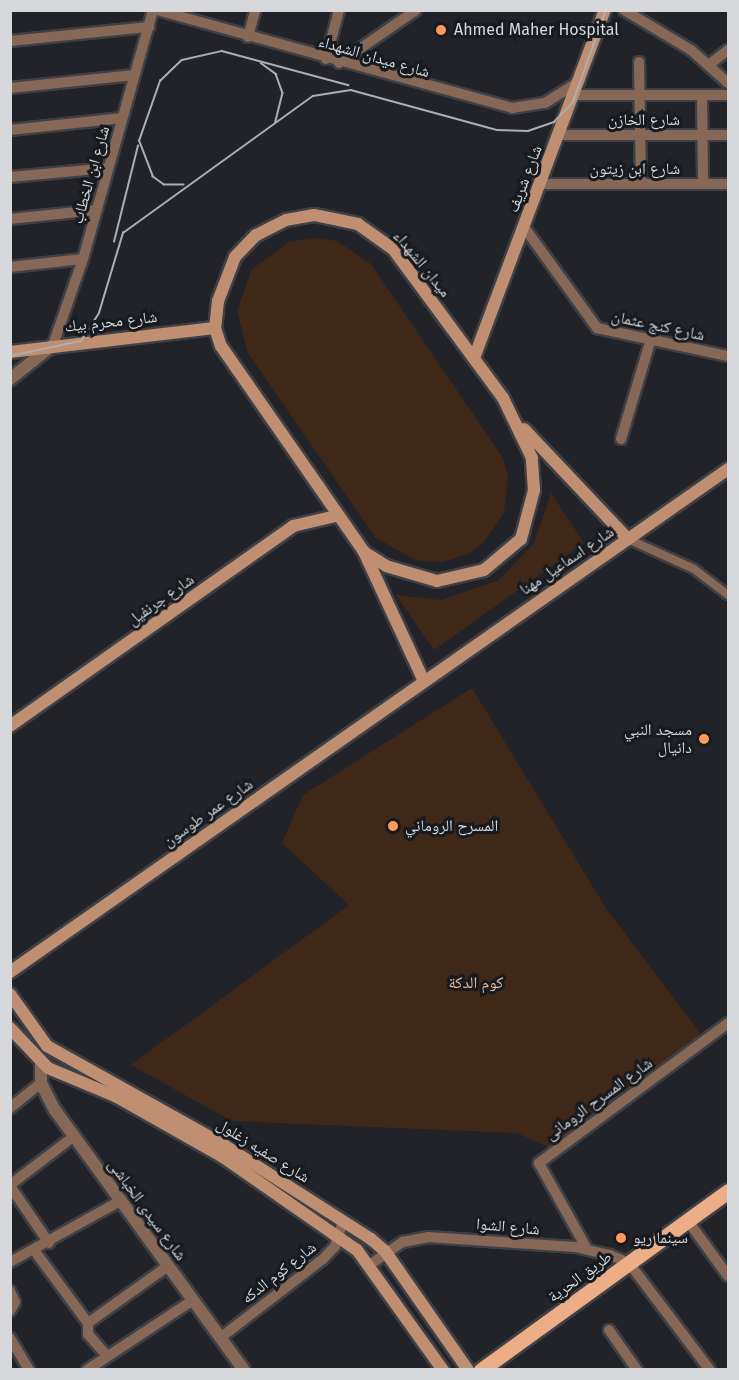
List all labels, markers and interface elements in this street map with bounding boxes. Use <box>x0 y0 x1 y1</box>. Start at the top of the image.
place label: Ahmed Maher Hospital <box>454 20 619 40</box>
marker: Ahmed Maher Hospital <box>432 21 450 39</box>
street label: شارع ميدان الشهداء <box>316 32 432 82</box>
street label: شارع الخازن <box>608 110 680 130</box>
street label: شارع ابن الخطاب <box>68 124 114 226</box>
street label: شارع شريف <box>503 143 547 215</box>
street label: شارع ابن زيتون <box>590 159 680 179</box>
street label: ميدان الشهداء <box>389 227 455 301</box>
street label: شارع كنج عثمان <box>610 307 706 345</box>
street label: شارع محرم بيك <box>64 308 158 336</box>
street label: شارع اسماعيل مهنا <box>516 522 618 600</box>
street label: شارع جرنفيل <box>124 570 198 630</box>
place label: مسجد النبي دانيال <box>624 720 692 758</box>
marker: مسجد النبي دانيال <box>697 732 711 746</box>
street label: شارع عمر طوسون <box>159 775 257 851</box>
place label: المسرح الروماني <box>405 816 498 836</box>
marker: المسرح الروماني <box>386 819 400 833</box>
park label: كوم الدكة <box>449 973 503 993</box>
street label: شارع المسرح الرومانى <box>542 1054 656 1144</box>
street label: شارع صفيه زغلول <box>213 1115 313 1187</box>
street label: شارع سيدى الخباشى <box>104 1156 190 1264</box>
street label: شارع الشوا <box>475 1215 541 1239</box>
place label: سينما ريو <box>633 1228 688 1248</box>
marker: سينما ريو <box>614 1231 628 1245</box>
street label: شارع كوم الدكه <box>238 1238 320 1308</box>
street label: طريق الحرية <box>544 1247 616 1307</box>

